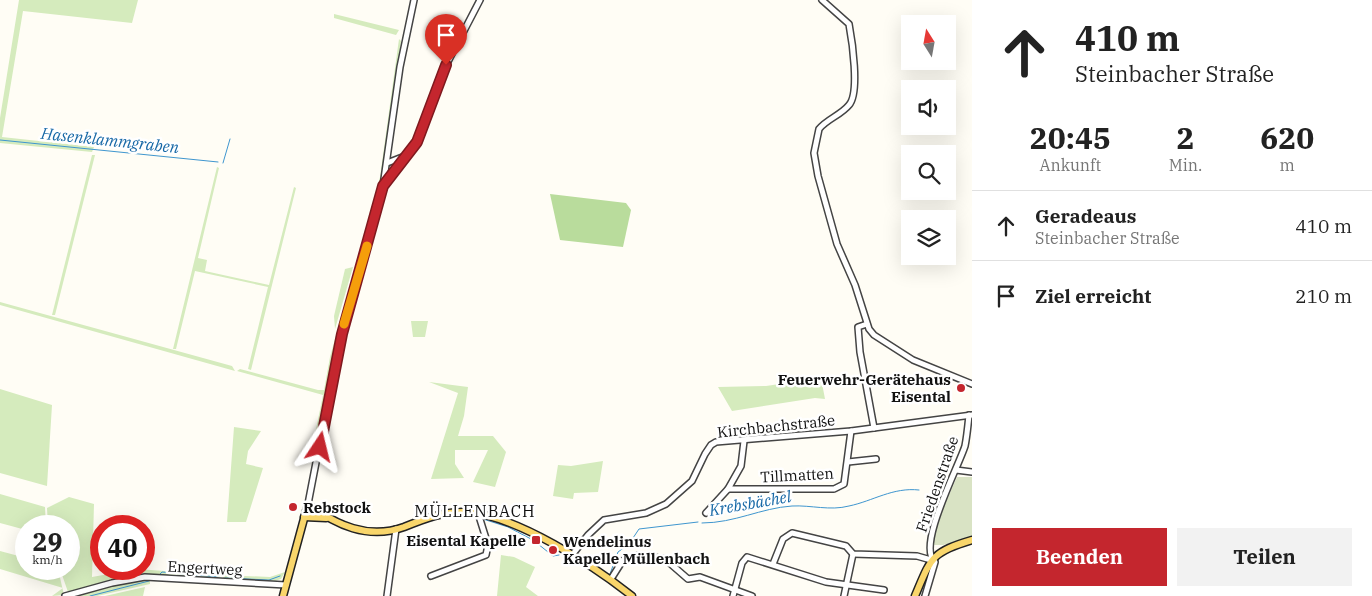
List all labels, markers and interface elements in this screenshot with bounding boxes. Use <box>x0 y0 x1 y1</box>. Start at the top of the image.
pin <box>425 14 467 65</box>
north arrow <box>901 15 956 70</box>
map controls <box>901 15 956 265</box>
text: 410 m <box>1075 15 1180 61</box>
icon: ahead <box>992 20 1057 85</box>
icon: arrive <box>432 21 460 49</box>
text: Steinbacher Straße <box>1075 59 1274 88</box>
button: sound <box>901 80 956 135</box>
text: 20:45 <box>1030 118 1111 157</box>
text: 2 <box>1177 118 1195 157</box>
text: 620 <box>1260 118 1314 157</box>
water label: Hasenklammgraben <box>39 123 180 157</box>
button: search <box>901 145 956 200</box>
text: Ankunft <box>1040 155 1101 175</box>
text: Min. <box>1169 155 1202 175</box>
text: m <box>1280 155 1295 175</box>
text: Geradeaus <box>1035 204 1136 228</box>
button: layers <box>901 210 956 265</box>
icon: ahead <box>992 212 1020 240</box>
text: 410 m <box>1295 214 1352 238</box>
text: Steinbacher Straße <box>1035 228 1180 248</box>
icon: arrive <box>992 282 1020 310</box>
text: Ziel erreicht <box>1035 284 1151 308</box>
text: 210 m <box>1295 284 1352 308</box>
place label: Feuerwehr-Gerätehaus Eisental <box>778 370 951 406</box>
marker: Feuerwehr-Gerätehaus Eisental <box>955 382 967 394</box>
street label: Kirchbachstraße <box>716 410 836 442</box>
position arrow <box>293 420 345 472</box>
street label: Friedenstraße <box>912 433 962 535</box>
street label: Tillmatten <box>760 464 835 486</box>
water label: Krebsbächel <box>707 486 793 520</box>
place label: Rebstock <box>303 498 372 517</box>
marker: Rebstock <box>287 501 299 513</box>
district label: MÜLLENBACH <box>414 501 536 521</box>
speed limit sign: 40 <box>90 515 155 580</box>
text: 29 <box>32 525 63 558</box>
button: Beenden <box>992 528 1167 586</box>
button: Teilen <box>1177 528 1352 586</box>
place label: Eisental Kapelle <box>406 531 526 550</box>
place label: Wendelinus Kapelle Müllenbach <box>563 532 710 568</box>
marker: Eisental Kapelle <box>530 534 542 546</box>
marker: Wendelinus Kapelle Müllenbach <box>547 544 559 556</box>
text: km/h <box>32 552 63 567</box>
street label: Engertweg <box>167 557 243 579</box>

